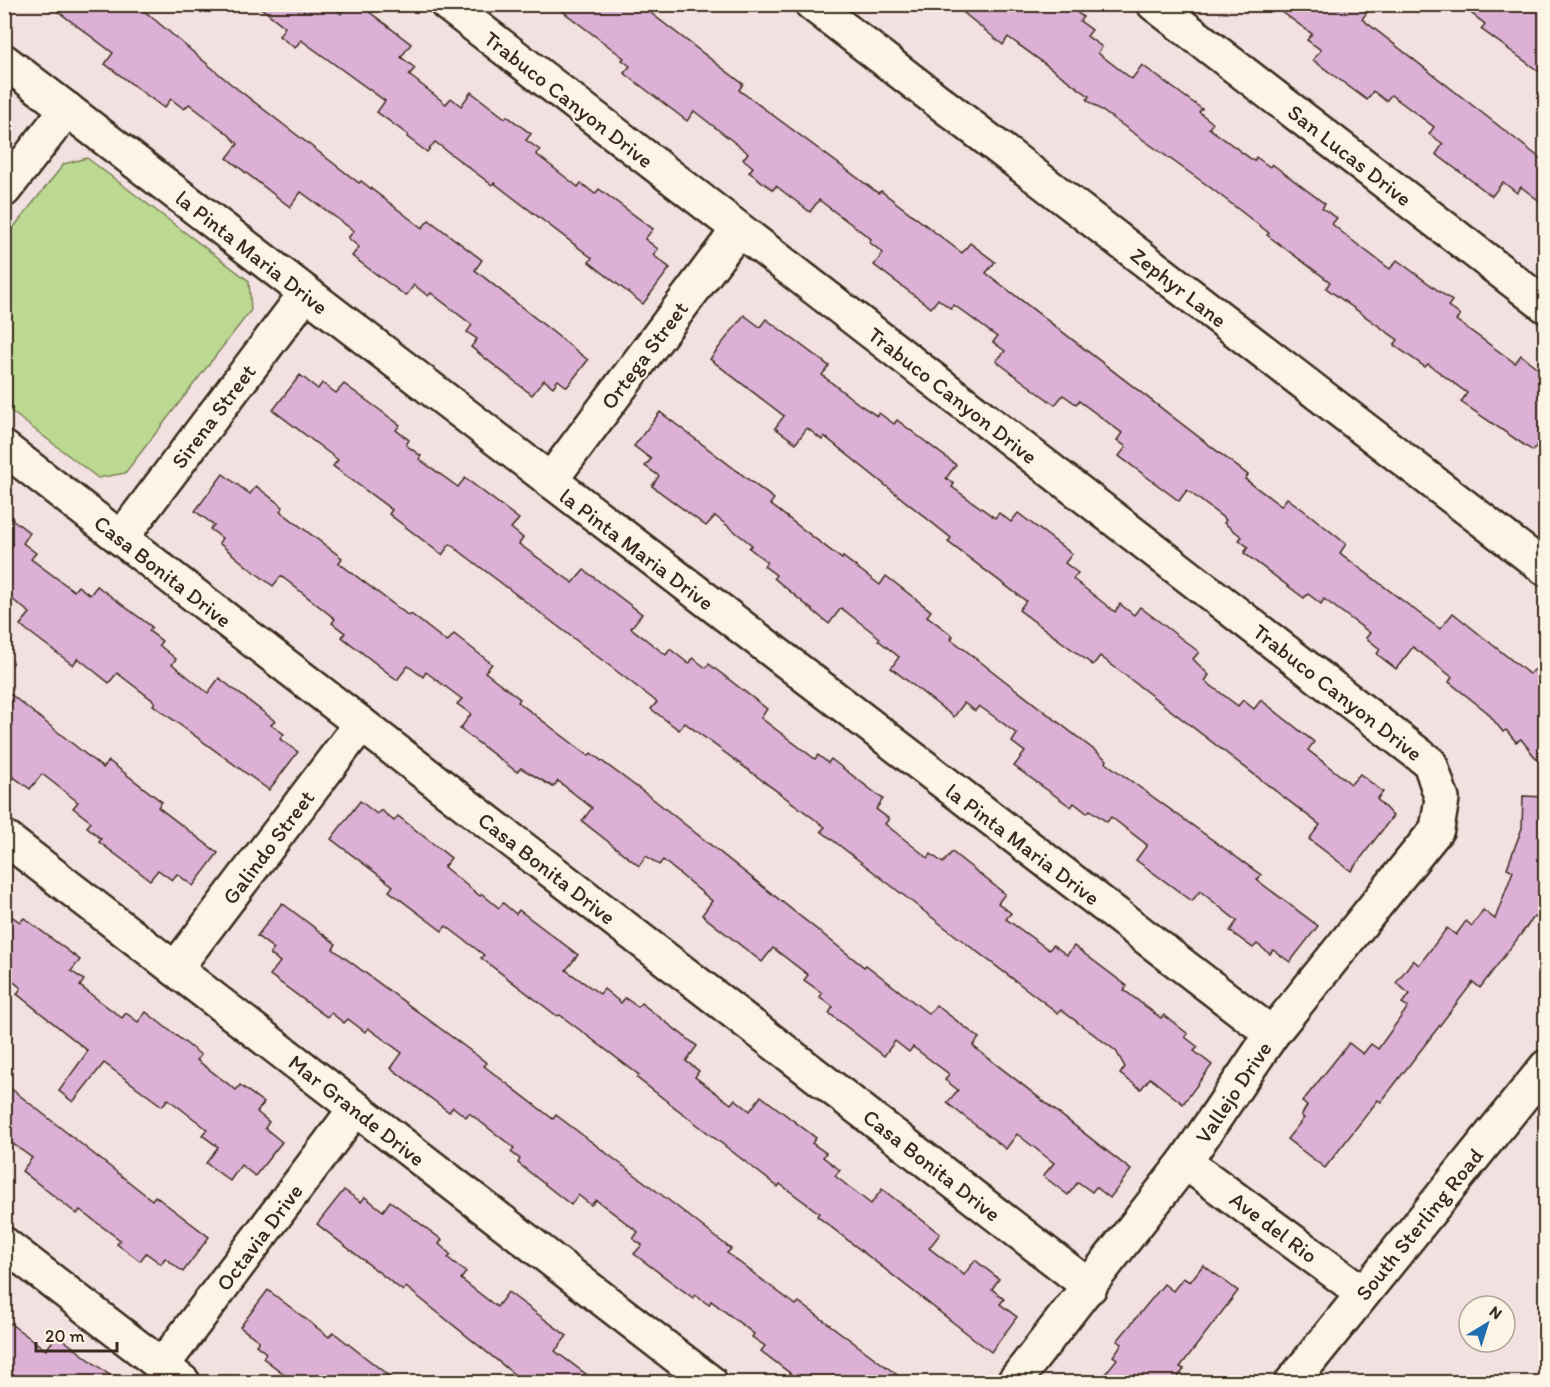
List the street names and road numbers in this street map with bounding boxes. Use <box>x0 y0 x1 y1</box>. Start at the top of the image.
street label: Trabuco Canyon Drive <box>479 25 659 174</box>
street label: San Lucas Drive <box>1282 99 1417 212</box>
street label: la Pinta Maria Drive <box>170 184 333 320</box>
street label: Zephyr Lane <box>1125 241 1232 333</box>
street label: Ortega Street <box>595 296 694 415</box>
street label: Trabuco Canyon Drive <box>863 321 1043 470</box>
street label: Sirena Street <box>165 359 261 474</box>
street label: la Pinta Maria Drive <box>554 483 719 616</box>
street label: Casa Bonita Drive <box>88 509 237 634</box>
street label: Trabuco Canyon Drive <box>1248 618 1428 767</box>
street label: la Pinta Maria Drive <box>940 778 1105 911</box>
street label: Galindo Street <box>217 785 320 910</box>
street label: Casa Bonita Drive <box>472 806 621 931</box>
street label: Vallejo Drive <box>1189 1036 1277 1149</box>
street label: Mar Grande Drive <box>283 1049 430 1172</box>
street label: Casa Bonita Drive <box>857 1103 1006 1228</box>
street label: South Sterling Road <box>1350 1142 1489 1306</box>
street label: Octavia Drive <box>210 1178 309 1296</box>
street label: Ave del Rio <box>1224 1186 1323 1269</box>

